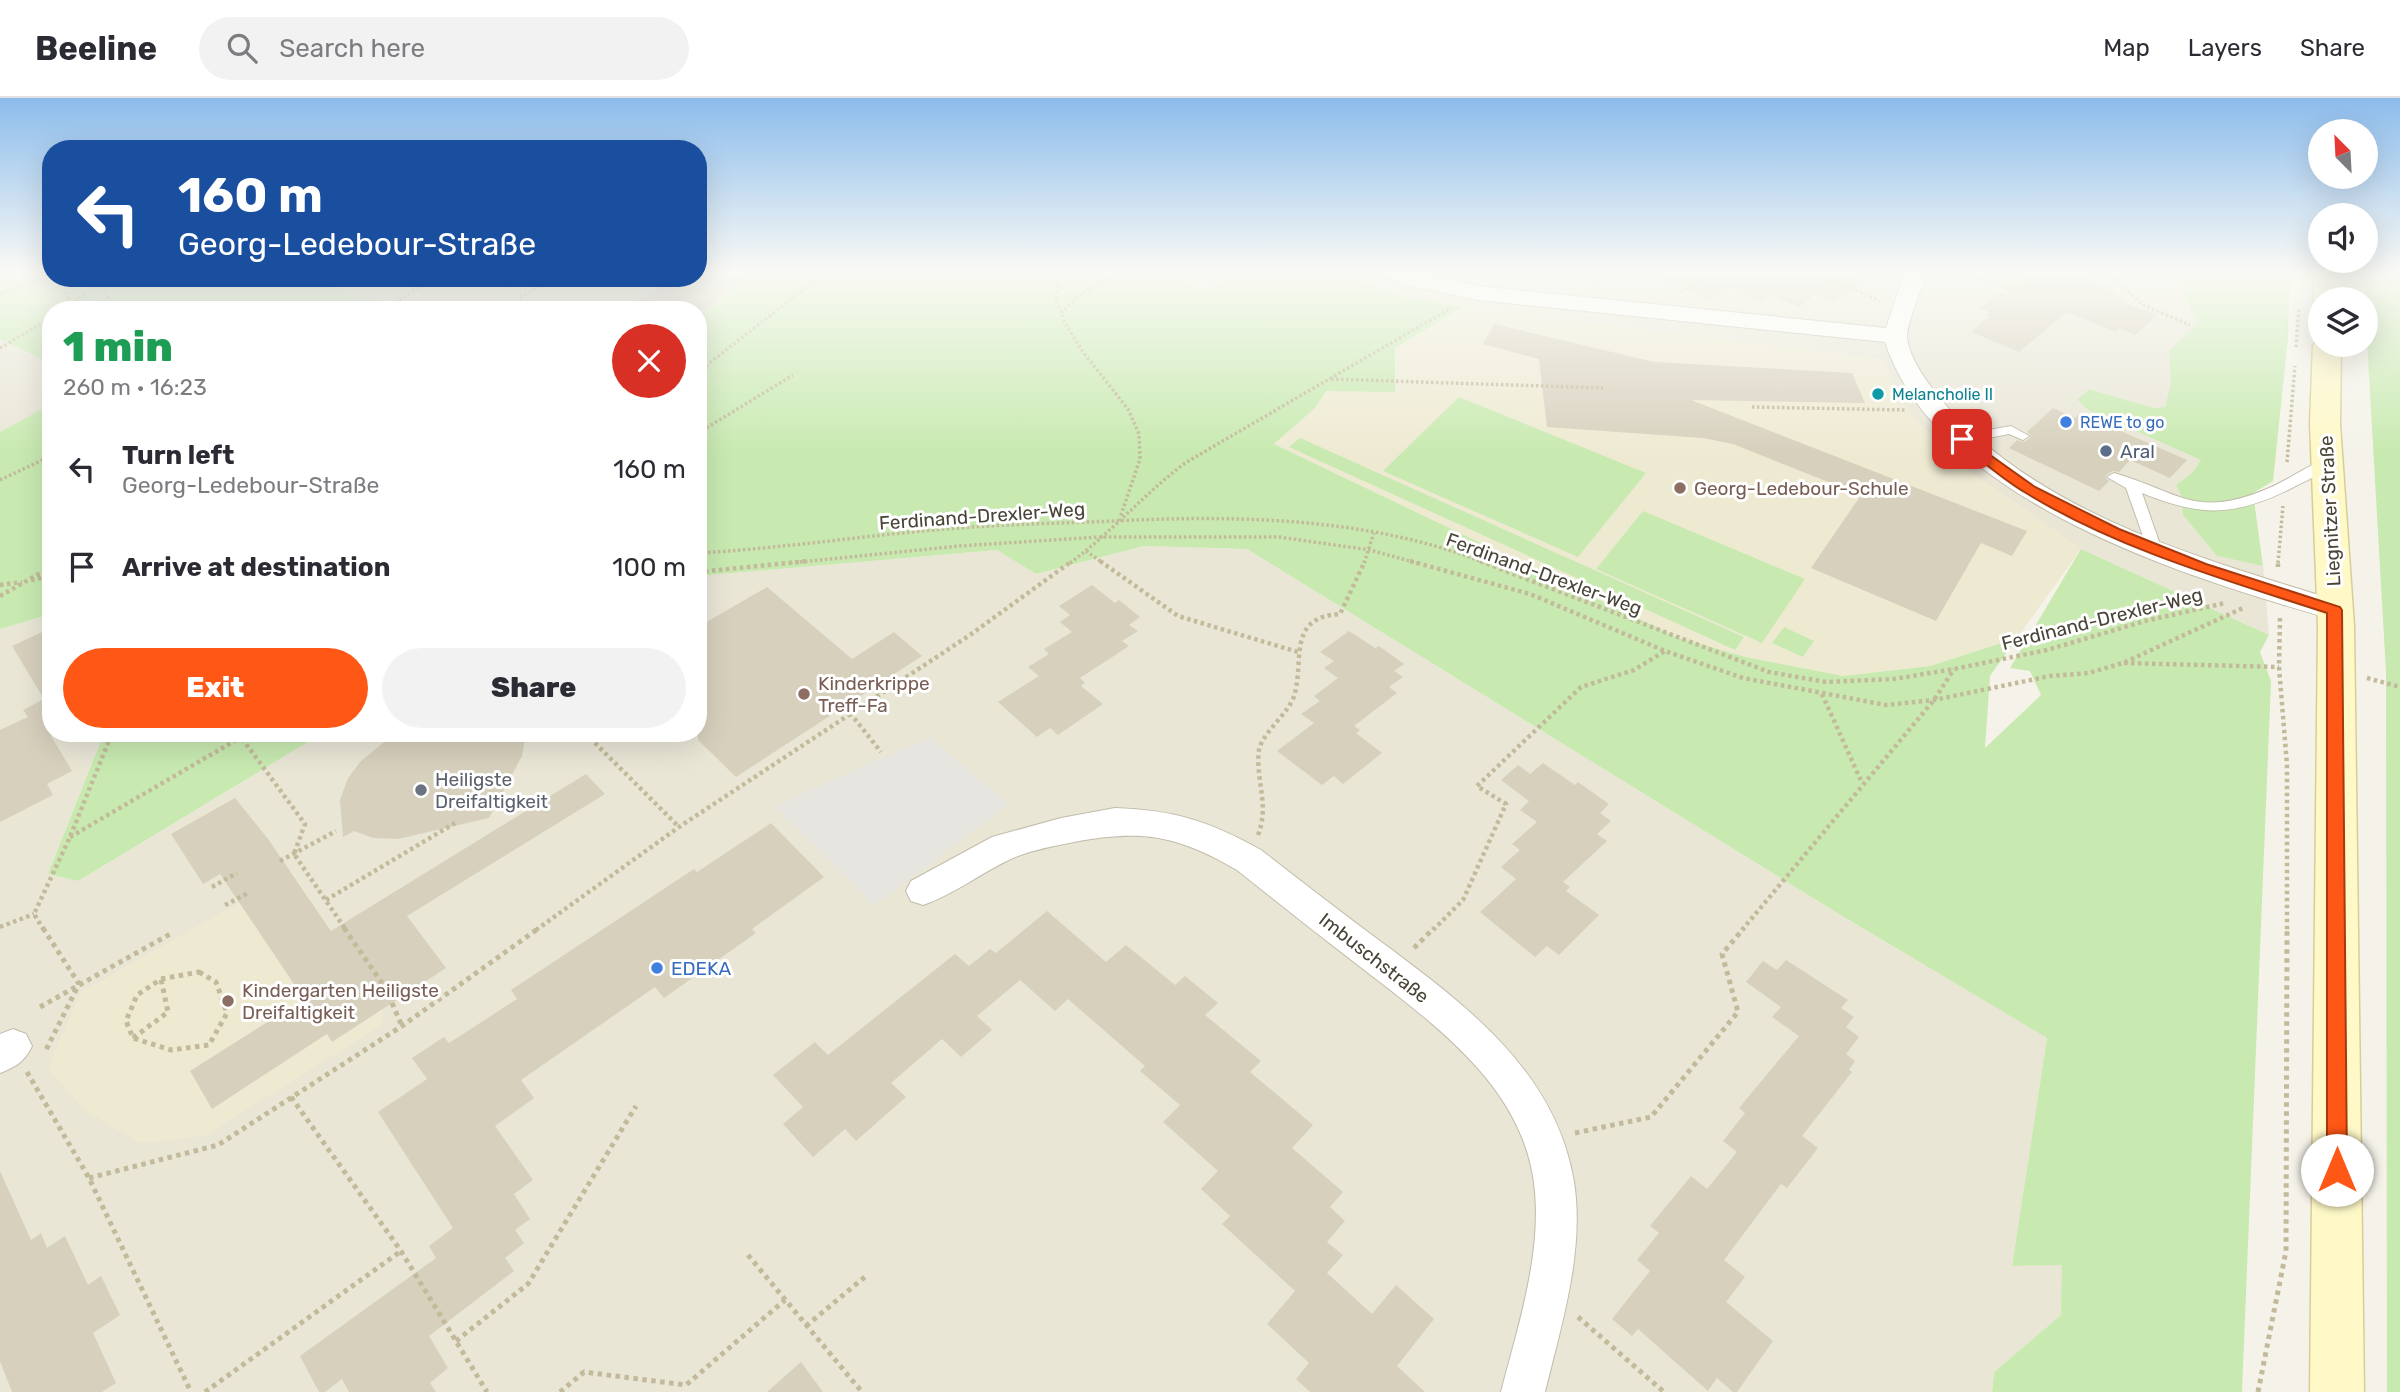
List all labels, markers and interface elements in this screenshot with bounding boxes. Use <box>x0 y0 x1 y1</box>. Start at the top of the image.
search box <box>199 17 689 80</box>
text: Beeline <box>35 29 157 68</box>
icon: search <box>223 29 261 67</box>
text: Search here <box>279 33 425 64</box>
text: Map <box>2103 34 2150 62</box>
text: Layers <box>2188 34 2262 62</box>
text: Share <box>2300 34 2365 62</box>
north arrow <box>2308 119 2378 189</box>
map controls <box>2308 119 2378 357</box>
text: 160 m <box>178 166 323 224</box>
icon: left <box>63 168 154 259</box>
button: sound <box>2308 203 2378 273</box>
text: Georg-Ledebour-Straße <box>178 225 536 263</box>
button: layers <box>2308 287 2378 357</box>
text: 1 min <box>63 322 173 372</box>
button: close <box>612 324 686 398</box>
text: 260 m · 16:23 <box>63 373 207 401</box>
place label: Melancholie II <box>1892 385 1993 404</box>
marker: Melancholie II <box>1870 386 1886 402</box>
pin <box>1932 409 1992 469</box>
place label: REWE to go <box>2080 413 2164 432</box>
marker: REWE to go <box>2058 414 2074 430</box>
icon: arrive <box>1943 420 1981 458</box>
street label: Liegnitzer Straße <box>2315 435 2345 587</box>
text: Turn left <box>122 440 234 471</box>
place label: Aral <box>2120 440 2155 463</box>
marker: Aral <box>2098 443 2114 459</box>
icon: left <box>63 450 101 488</box>
text: 160 m <box>613 454 686 485</box>
text: Georg-Ledebour-Straße <box>122 471 379 499</box>
place label: Georg-Ledebour-Schule <box>1694 477 1909 500</box>
marker: Georg-Ledebour-Schule <box>1672 480 1688 496</box>
street label: Ferdinand-Drexler-Weg <box>878 497 1086 535</box>
street label: Ferdinand-Drexler-Weg <box>1443 528 1645 620</box>
icon: arrive <box>63 548 101 586</box>
text: Arrive at destination <box>122 552 390 583</box>
text: 100 m <box>612 552 686 583</box>
street label: Ferdinand-Drexler-Weg <box>1999 583 2205 655</box>
button: Exit <box>63 648 368 728</box>
button: Share <box>382 648 686 728</box>
place label: Kinderkrippe Treff-Fa <box>818 672 930 717</box>
marker: Kinderkrippe Treff-Fa <box>796 686 812 702</box>
place label: Heiligste Dreifaltigkeit <box>435 768 549 813</box>
marker: Heiligste Dreifaltigkeit <box>413 782 429 798</box>
street label: Imbuschstraße <box>1314 908 1434 1008</box>
place label: EDEKA <box>671 957 732 980</box>
marker: EDEKA <box>649 960 665 976</box>
place label: Kindergarten Heiligste Dreifaltigkeit <box>242 979 439 1024</box>
marker: Kindergarten Heiligste Dreifaltigkeit <box>220 993 236 1009</box>
position arrow <box>2300 1133 2374 1207</box>

